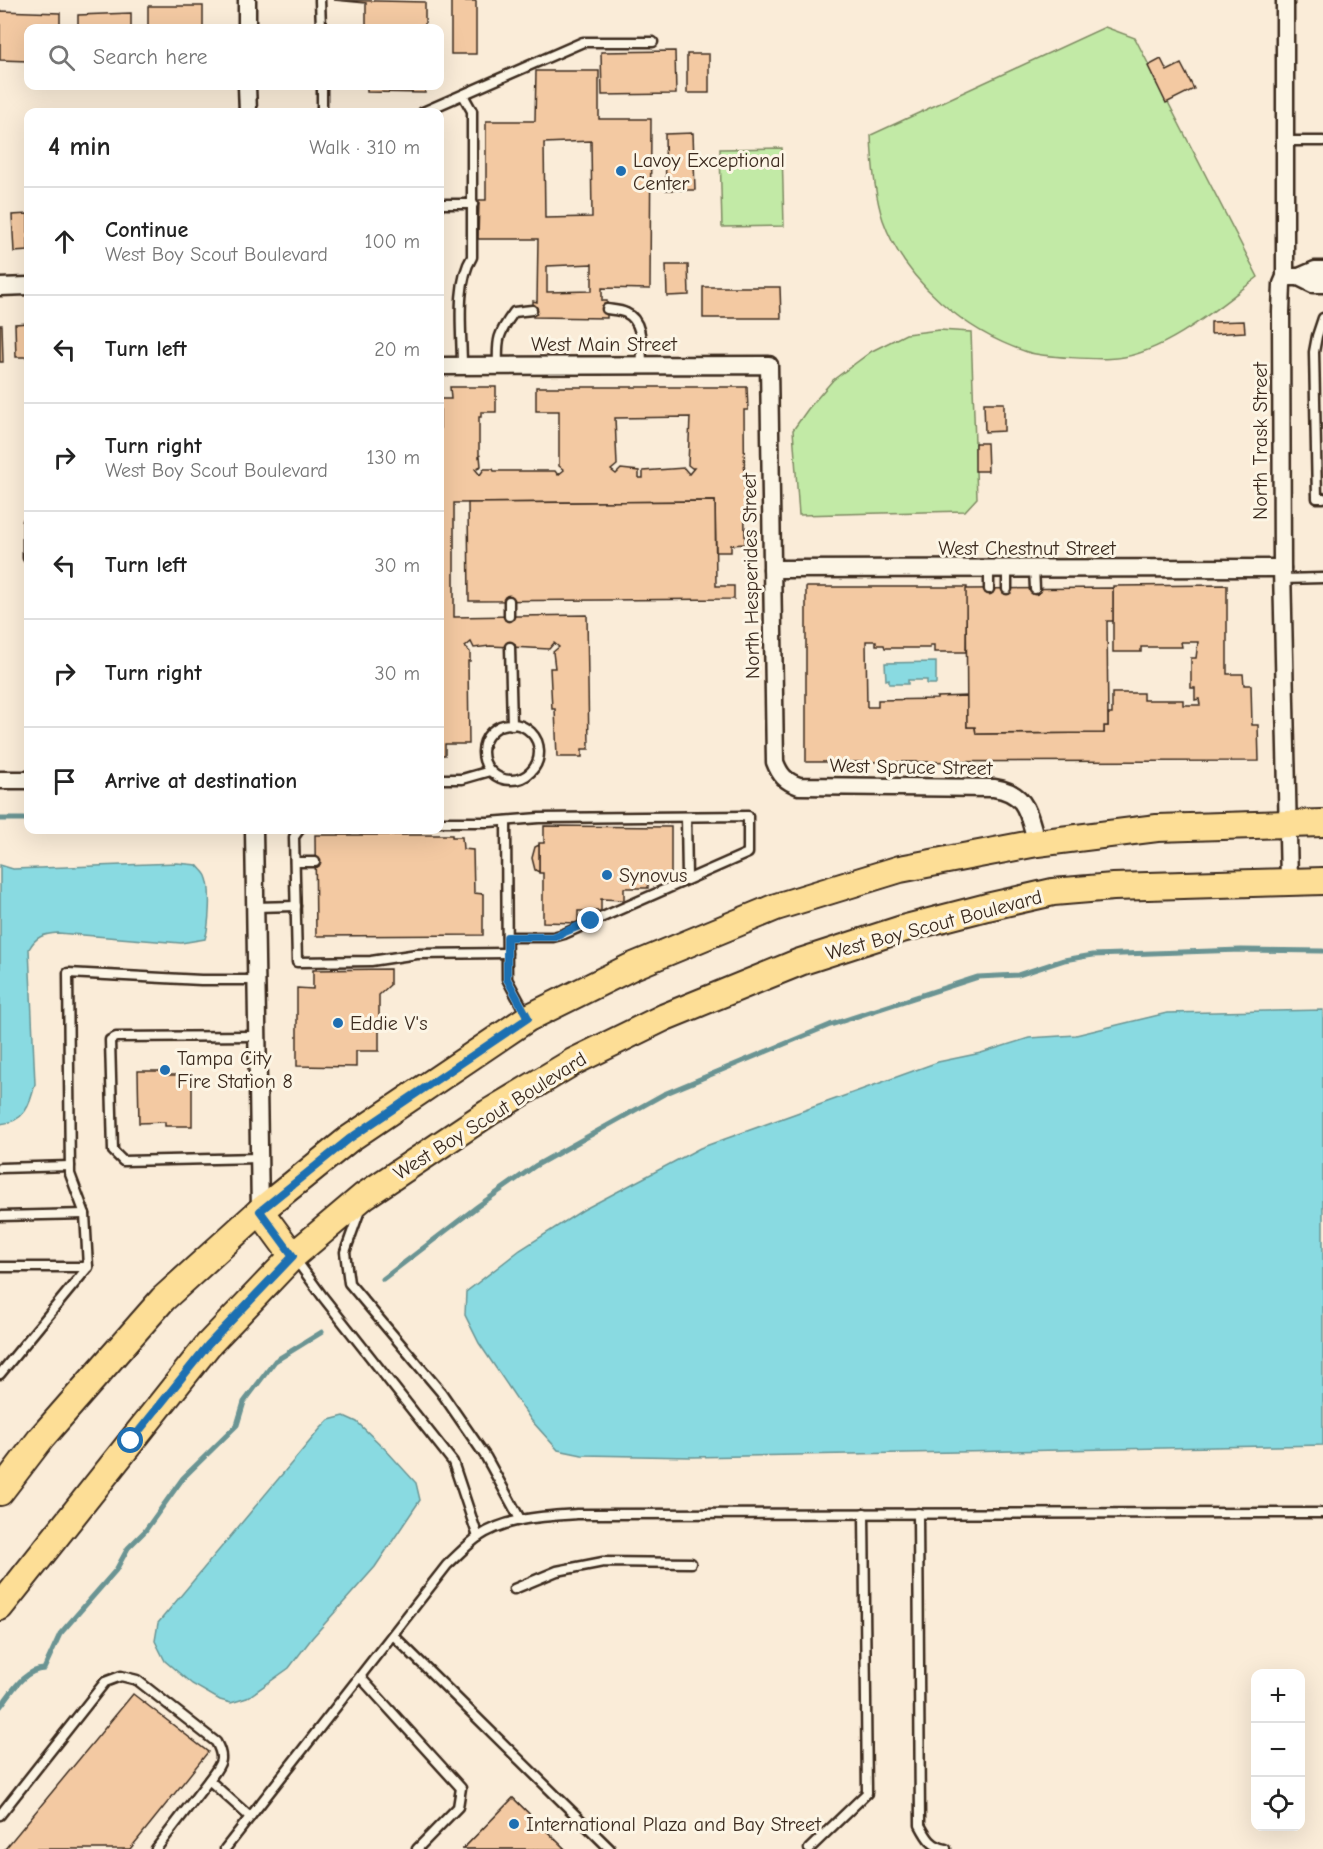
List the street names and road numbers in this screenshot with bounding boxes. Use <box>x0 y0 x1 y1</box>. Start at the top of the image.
street label: West Main Street <box>531 333 678 356</box>
street label: North Trask Street <box>1249 361 1272 520</box>
street label: North Hesperides Street <box>738 471 764 679</box>
street label: West Chestnut Street <box>938 537 1117 560</box>
street label: West Spruce Street <box>829 754 994 780</box>
street label: West Boy Scout Boulevard <box>823 885 1045 965</box>
street label: West Boy Scout Boulevard <box>389 1047 591 1185</box>

